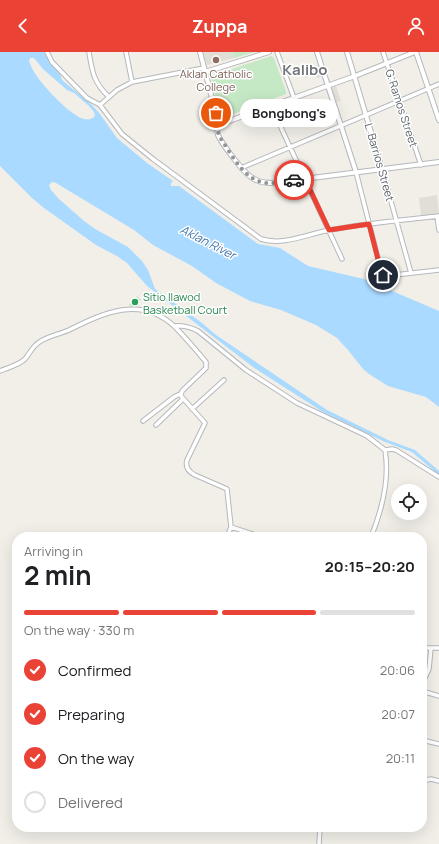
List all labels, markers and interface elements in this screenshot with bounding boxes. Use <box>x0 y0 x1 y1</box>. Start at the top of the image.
text: Zuppa <box>192 14 247 38</box>
icon: back <box>12 15 34 37</box>
icon: person <box>405 15 427 37</box>
marker: Aklan Catholic College <box>211 55 221 65</box>
district label: Kalibo <box>282 59 328 80</box>
place label: Aklan Catholic College <box>180 66 252 94</box>
street label: G. Ramos Street <box>382 67 422 149</box>
pin <box>199 96 233 130</box>
callout: Bongbong's <box>240 99 338 127</box>
icon: bag <box>205 102 227 124</box>
text: Bongbong's <box>252 104 326 122</box>
street label: L. Barrios Street <box>362 121 398 203</box>
courier <box>274 160 314 200</box>
icon: car <box>283 169 305 191</box>
water label: Aklan River <box>177 221 240 264</box>
pin <box>366 258 400 292</box>
icon: home <box>372 264 394 286</box>
place label: Sitio Ilawod Basketball Court <box>143 289 227 317</box>
marker: Sitio Ilawod Basketball Court <box>130 297 140 307</box>
map controls <box>391 484 427 520</box>
button: locate <box>391 484 427 520</box>
text: Arriving in <box>24 542 83 560</box>
text: 20:15–20:20 <box>325 556 415 577</box>
text: 2 min <box>24 557 92 593</box>
text: On the way · 330 m <box>24 621 134 639</box>
icon: check <box>24 659 46 681</box>
text: Confirmed <box>58 660 131 681</box>
text: 20:06 <box>380 661 415 679</box>
icon: check <box>24 703 46 725</box>
text: Preparing <box>58 704 125 725</box>
text: 20:07 <box>381 705 415 723</box>
icon: check <box>24 747 46 769</box>
text: On the way <box>58 748 134 769</box>
text: 20:11 <box>386 749 415 767</box>
text: Delivered <box>58 792 123 813</box>

